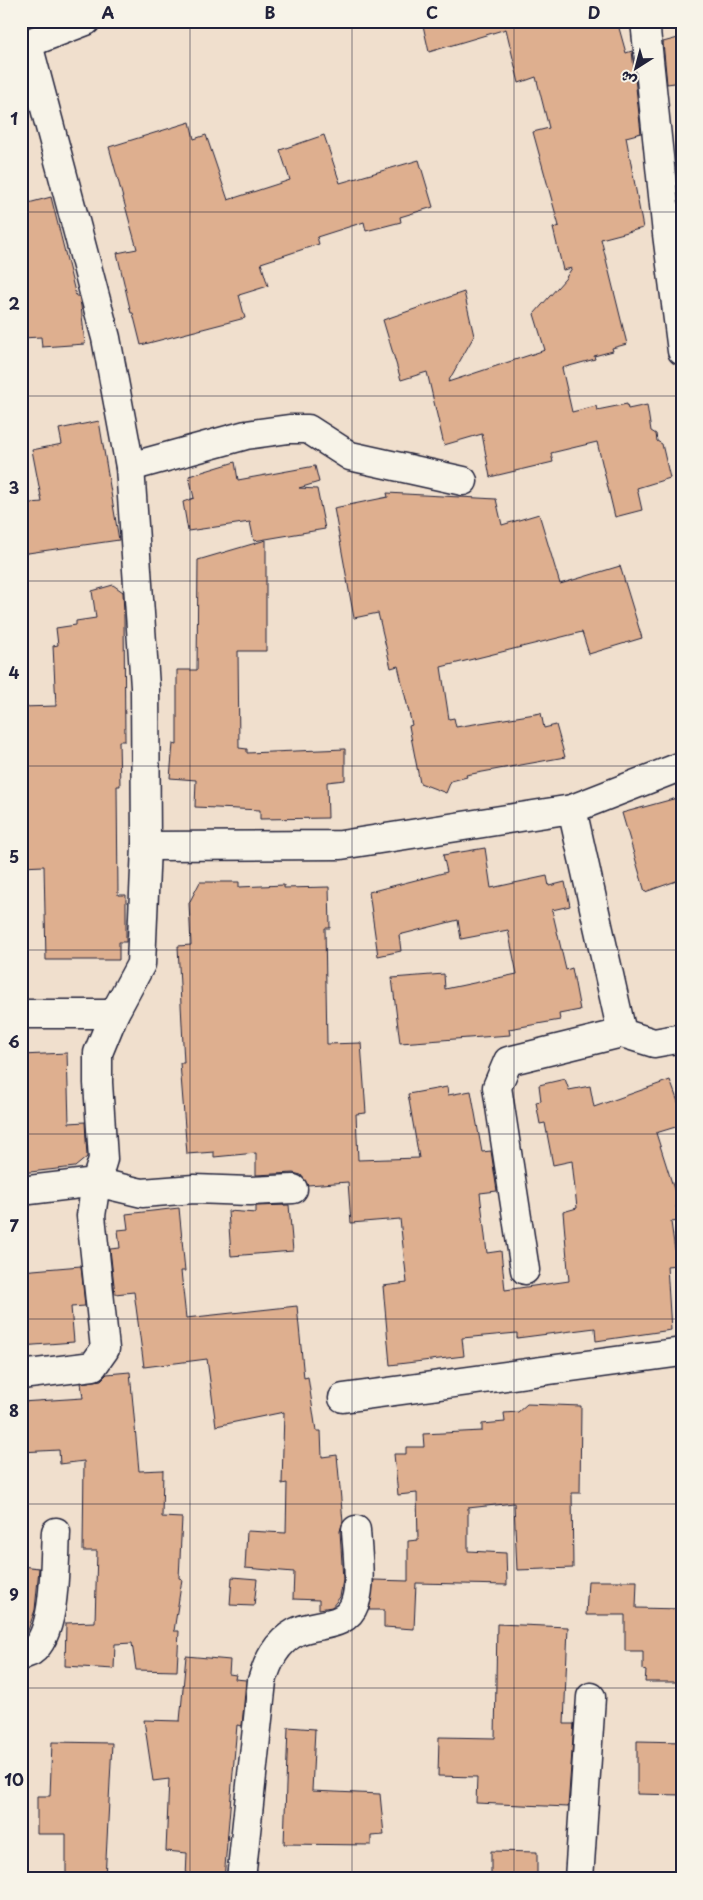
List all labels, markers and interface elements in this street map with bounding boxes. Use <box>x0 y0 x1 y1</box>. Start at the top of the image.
text: A <box>102 0 115 24</box>
text: B <box>265 0 276 24</box>
text: C <box>426 0 438 24</box>
text: D <box>588 0 600 24</box>
north arrow <box>610 42 660 92</box>
text: ش <box>616 66 640 92</box>
text: 1 <box>10 106 18 130</box>
text: 2 <box>8 291 20 315</box>
text: 3 <box>9 475 19 499</box>
text: 4 <box>9 660 20 684</box>
text: 5 <box>9 844 19 868</box>
text: 6 <box>8 1029 20 1053</box>
text: 7 <box>9 1213 19 1237</box>
text: 8 <box>9 1398 19 1422</box>
text: 9 <box>9 1582 19 1606</box>
text: 10 <box>4 1767 24 1791</box>

